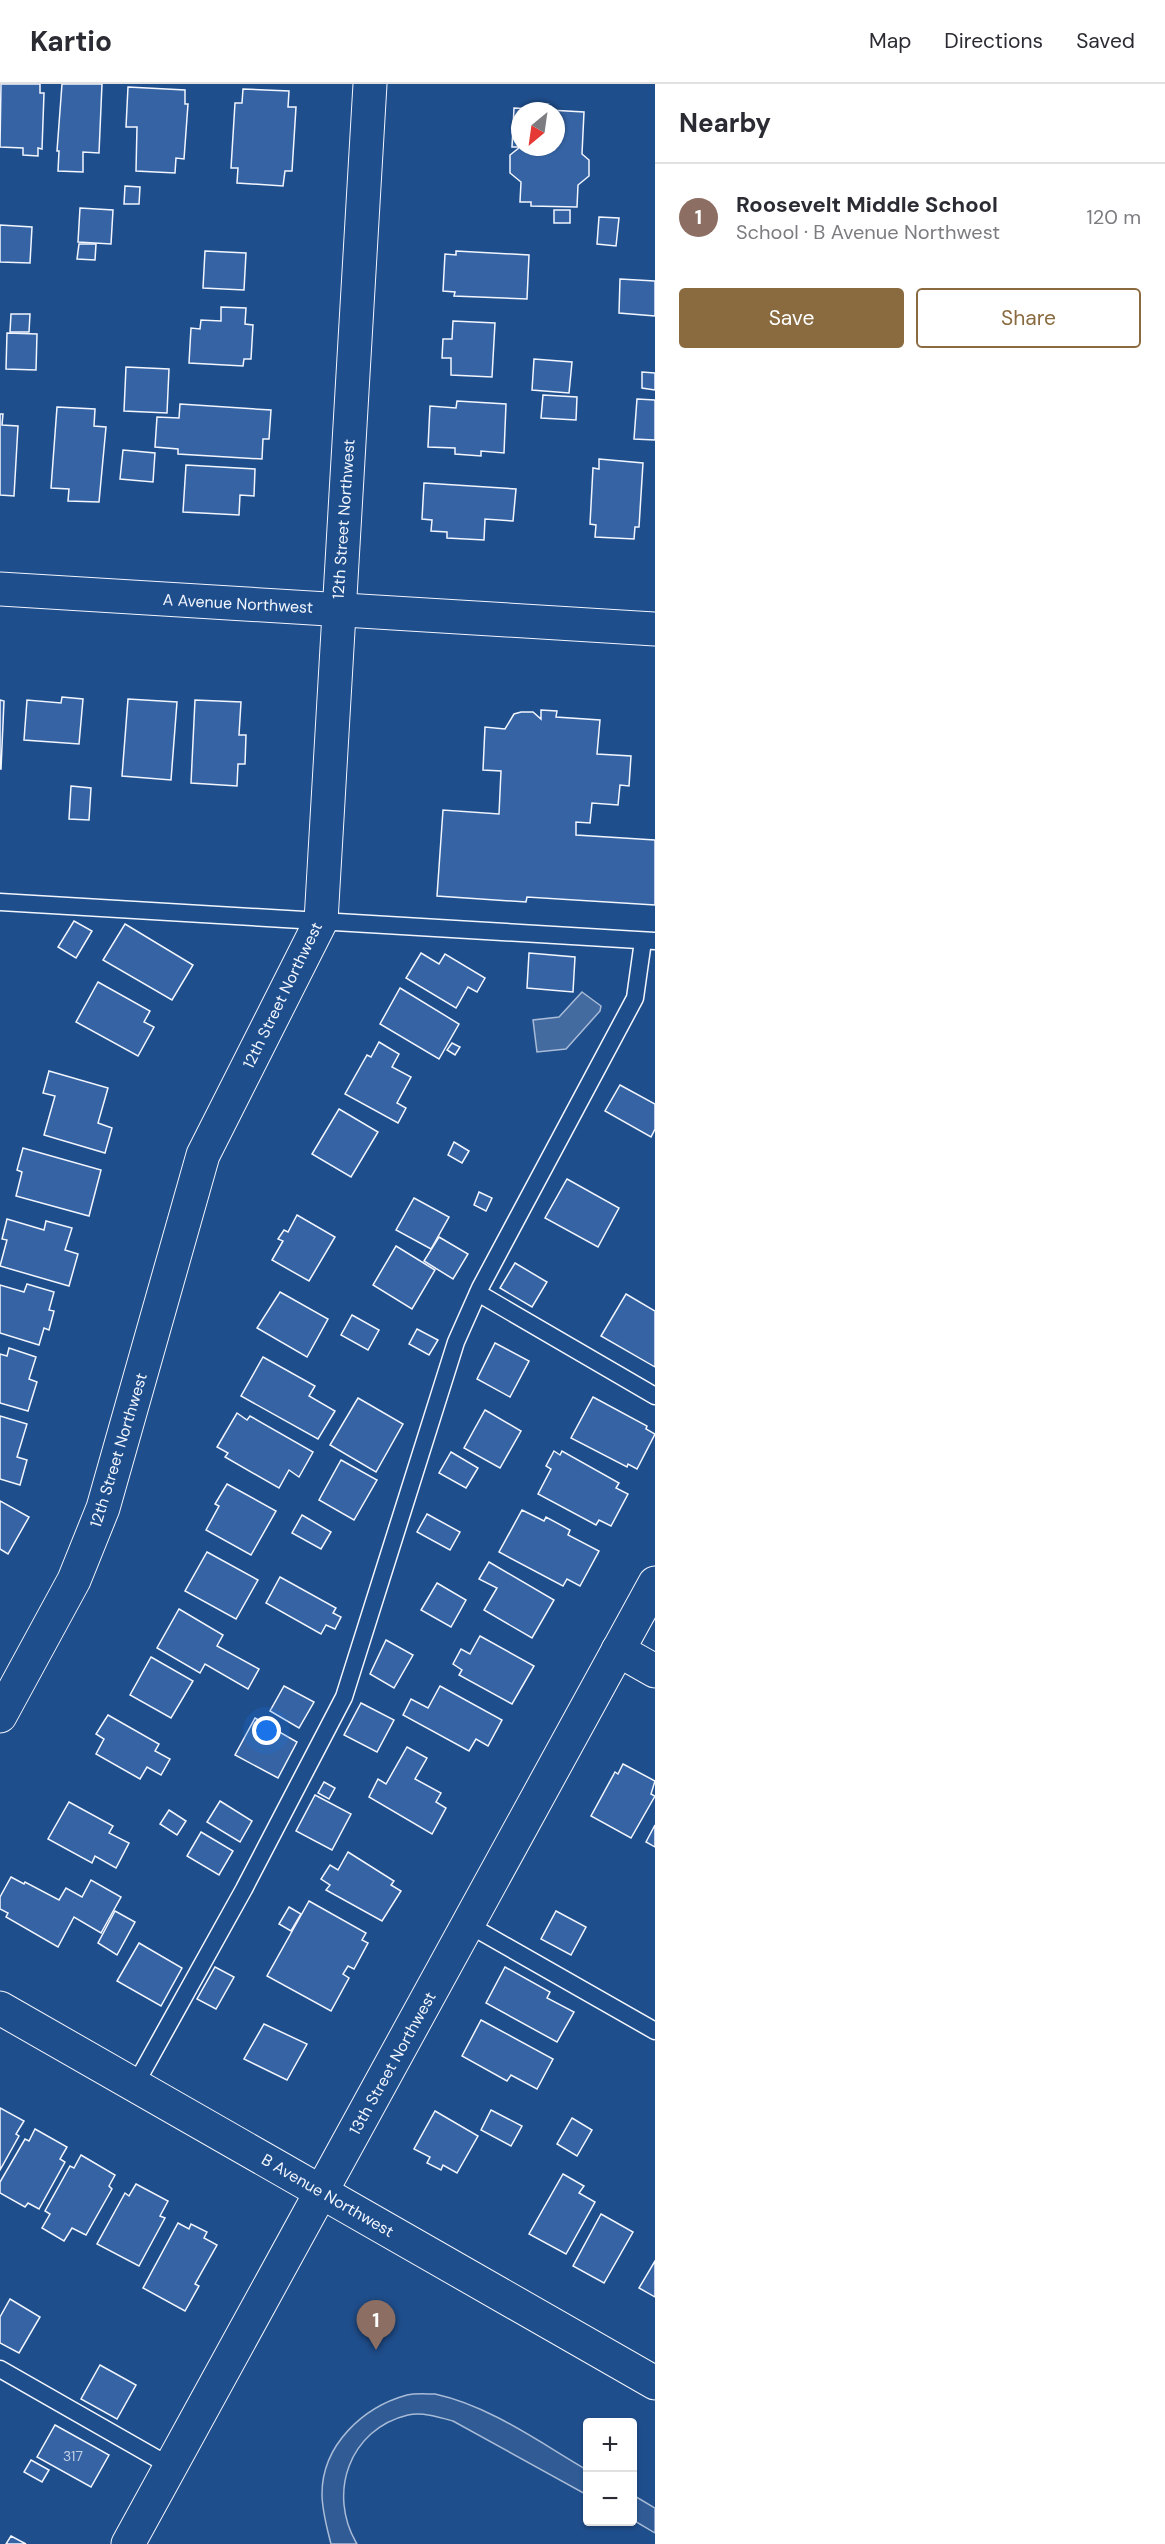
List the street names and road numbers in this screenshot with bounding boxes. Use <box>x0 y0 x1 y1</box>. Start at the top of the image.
street label: 12th Street Northwest <box>327 438 360 600</box>
street label: A Avenue Northwest <box>162 589 314 618</box>
street label: 12th Street Northwest <box>238 919 327 1072</box>
street label: 12th Street Northwest <box>85 1370 152 1530</box>
street label: 13th Street Northwest <box>344 1988 441 2139</box>
street label: B Avenue Northwest <box>258 2149 398 2242</box>

